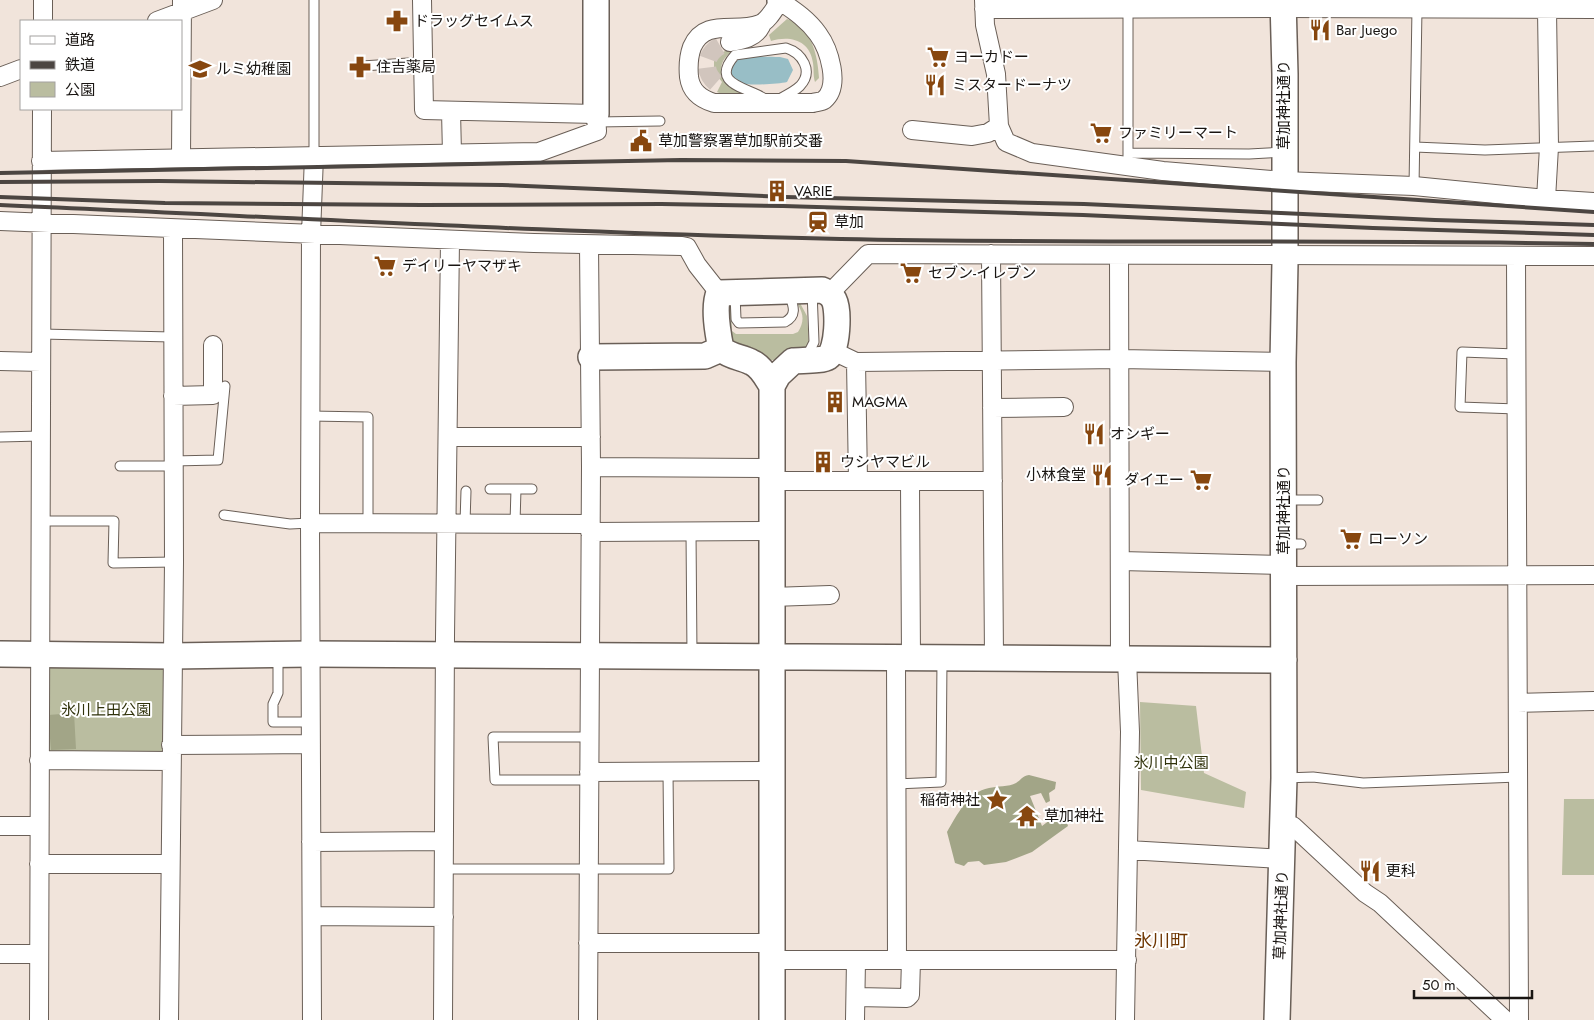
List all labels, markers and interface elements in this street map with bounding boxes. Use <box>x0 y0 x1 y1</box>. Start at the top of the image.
pharmacy icon: ドラッグセイムス <box>384 8 410 34</box>
place label: ドラッグセイムス <box>414 10 534 32</box>
restaurant icon: Bar Juego <box>1307 17 1333 43</box>
place label: Bar Juego <box>1336 19 1397 41</box>
legend <box>20 20 182 110</box>
text: 道路 <box>65 29 95 51</box>
supermarket icon: ヨーカドー <box>925 44 951 70</box>
place label: ヨーカドー <box>954 46 1029 68</box>
text: 鉄道 <box>65 54 95 76</box>
pharmacy icon: 住吉薬局 <box>347 54 373 80</box>
school or university icon: ルミ幼稚園 <box>187 56 213 82</box>
place label: 住吉薬局 <box>376 56 436 78</box>
place label: ルミ幼稚園 <box>216 58 291 80</box>
street label: 草加神社通り <box>1273 60 1295 150</box>
restaurant icon: ミスタードーナツ <box>922 72 948 98</box>
place label: ミスタードーナツ <box>952 74 1072 96</box>
text: 公園 <box>65 79 95 101</box>
supermarket icon: ファミリーマート <box>1088 120 1114 146</box>
place label: ファミリーマート <box>1118 122 1238 144</box>
public building icon: 草加警察署草加駅前交番 <box>628 128 654 154</box>
place label: 草加警察署草加駅前交番 <box>658 130 823 152</box>
building icon: VARIE <box>764 178 790 204</box>
place label: VARIE <box>794 180 833 202</box>
station icon: 草加 <box>805 209 831 235</box>
place label: 草加 <box>834 211 864 233</box>
supermarket icon: デイリーヤマザキ <box>372 253 398 279</box>
place label: デイリーヤマザキ <box>402 255 522 277</box>
supermarket icon: セブン-イレブン <box>898 260 924 286</box>
place label: セブン-イレブン <box>928 262 1036 284</box>
building icon: MAGMA <box>822 389 848 415</box>
place label: MAGMA <box>852 391 907 413</box>
restaurant icon: オンギー <box>1081 421 1107 447</box>
place label: オンギー <box>1110 423 1170 445</box>
building icon: ウシヤマビル <box>810 449 836 475</box>
place label: ウシヤマビル <box>840 451 930 473</box>
restaurant icon: 小林食堂 <box>1089 462 1115 488</box>
place label: 小林食堂 <box>1026 464 1086 486</box>
street label: 草加神社通り <box>1273 465 1295 555</box>
supermarket icon: ダイエー <box>1188 467 1214 493</box>
place label: ダイエー <box>1124 469 1184 491</box>
supermarket icon: ローソン <box>1338 526 1364 552</box>
place label: ローソン <box>1368 528 1428 550</box>
park label: 氷川上田公園 <box>61 699 151 721</box>
park label: 氷川中公園 <box>1133 752 1209 774</box>
place icon: 稲荷神社 <box>984 787 1010 813</box>
place label: 稲荷神社 <box>920 789 980 811</box>
temple icon: 草加神社 <box>1014 803 1040 829</box>
place label: 草加神社 <box>1044 805 1104 827</box>
restaurant icon: 更科 <box>1357 858 1383 884</box>
place label: 更科 <box>1386 860 1416 882</box>
street label: 草加神社通り <box>1268 870 1294 960</box>
district label: 氷川町 <box>1134 928 1188 954</box>
scale bar <box>1414 968 1532 1000</box>
text: 50 m <box>1422 974 1456 996</box>

